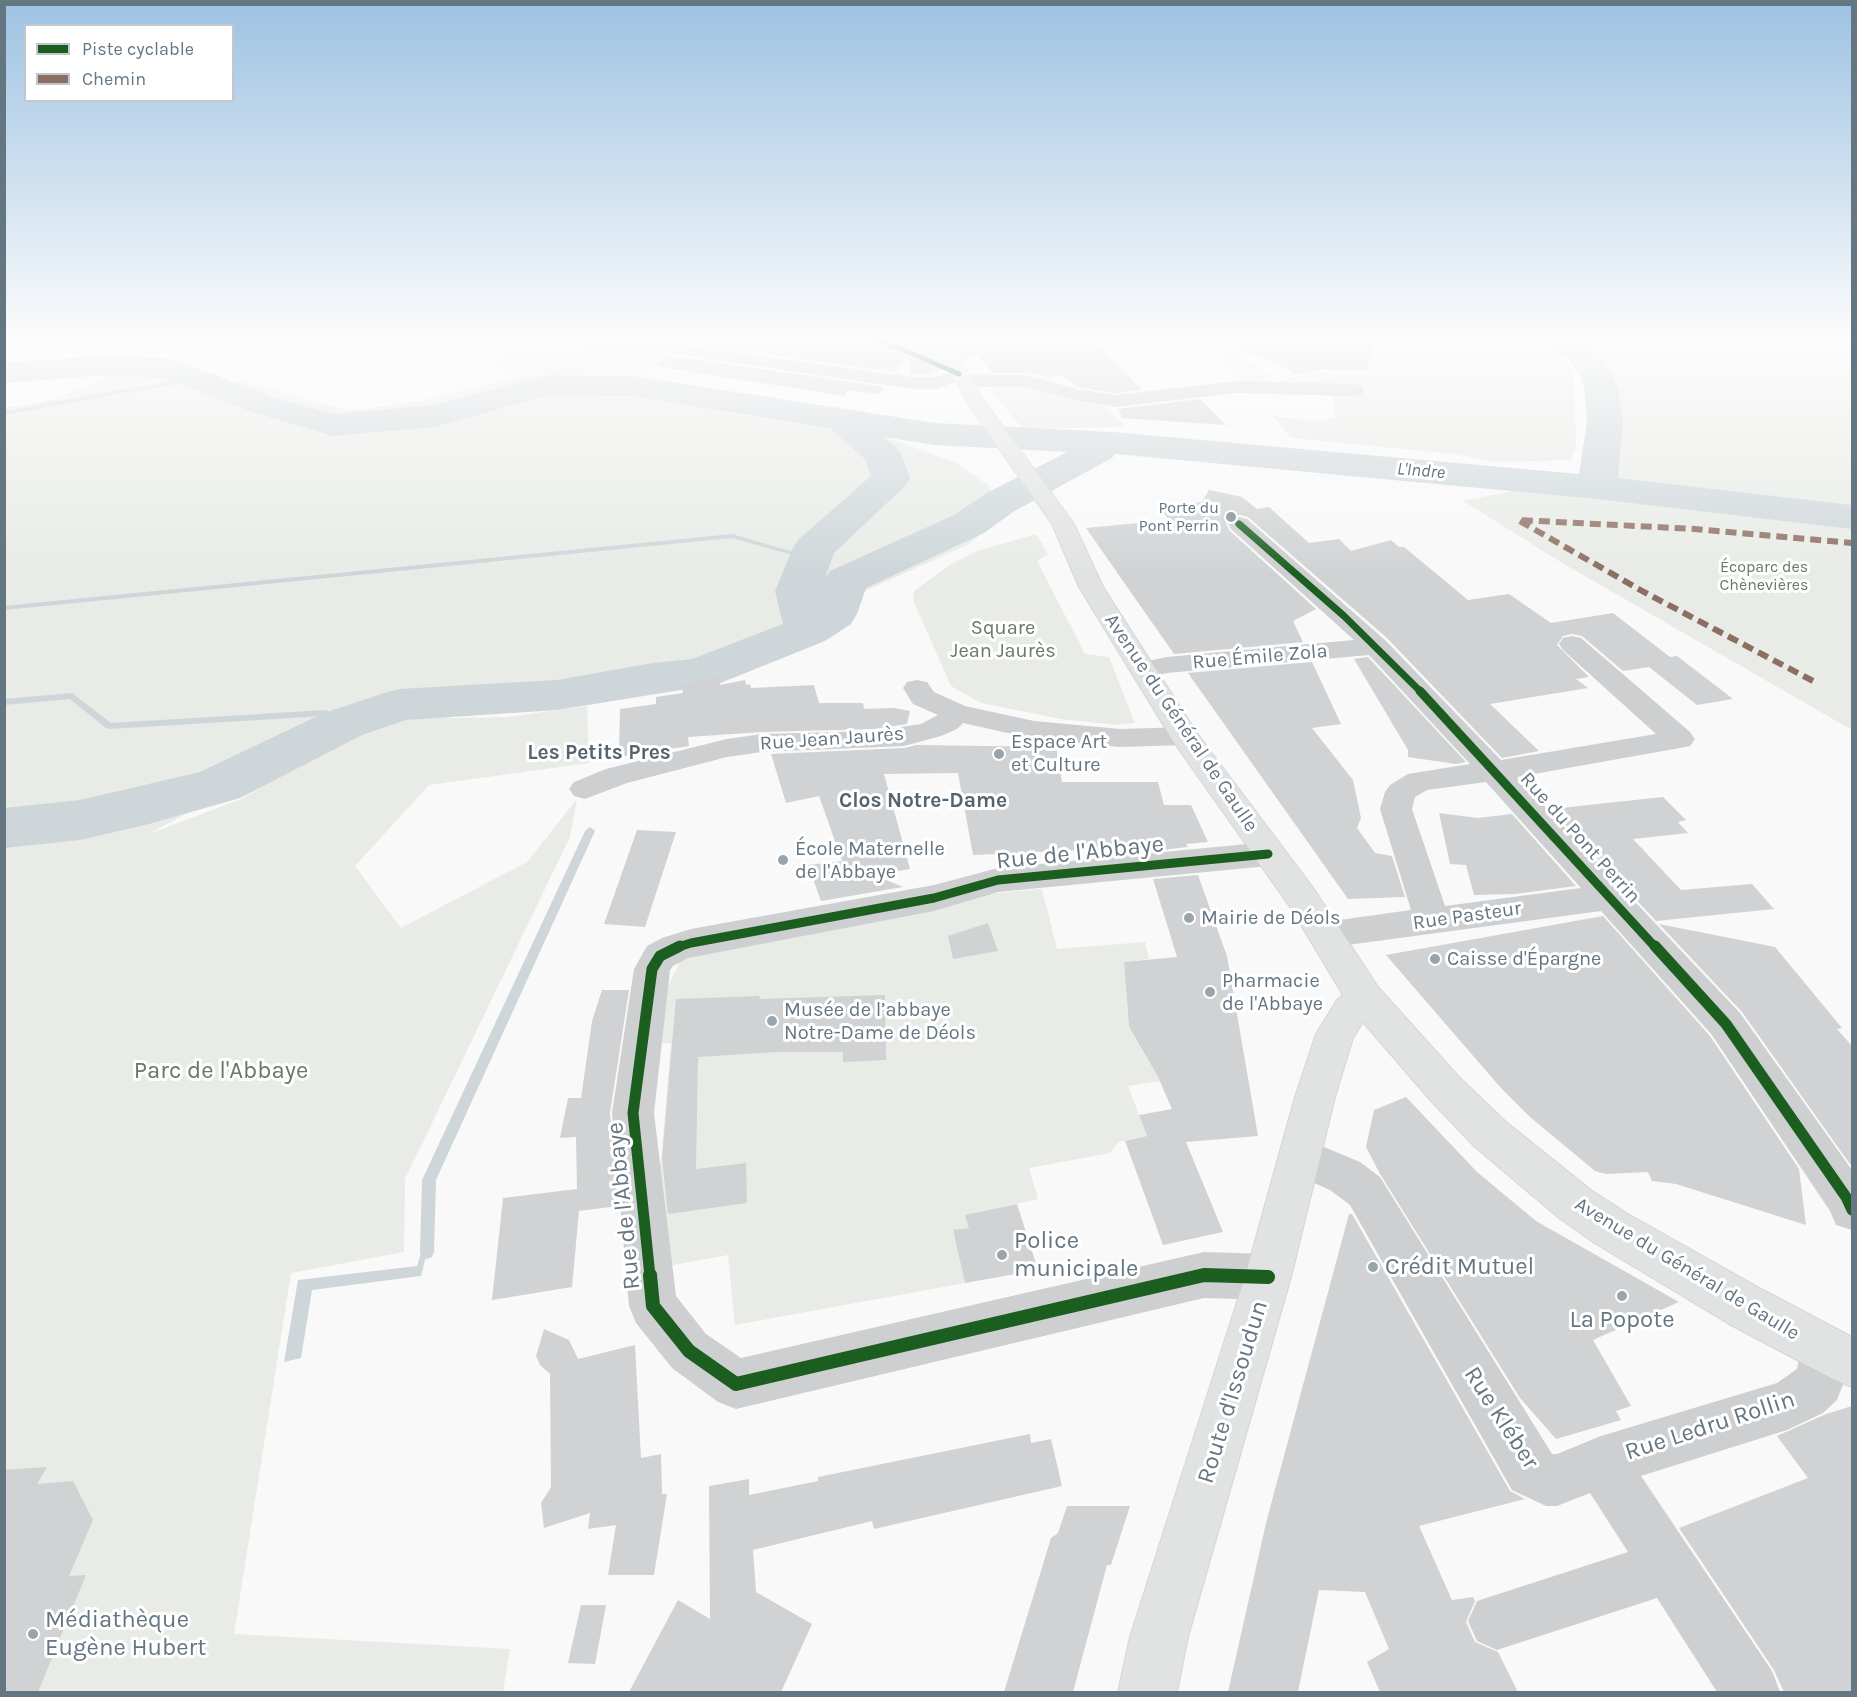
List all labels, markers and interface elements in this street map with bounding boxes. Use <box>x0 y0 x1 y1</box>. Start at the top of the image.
legend <box>24 24 234 102</box>
text: Piste cyclable <box>82 38 194 60</box>
text: Chemin <box>82 68 146 90</box>
water label: L'Indre <box>1396 458 1446 484</box>
place label: Porte du Pont Perrin <box>1139 498 1219 536</box>
marker: Porte du Pont Perrin <box>1224 510 1238 524</box>
park label: Écoparc des Chènevières <box>1720 557 1808 595</box>
street label: Avenue du Général de Gaulle <box>1099 609 1263 837</box>
park label: Square Jean Jaurès <box>950 616 1056 663</box>
street label: Rue Émile Zola <box>1192 639 1328 675</box>
street label: Rue Jean Jaurès <box>759 722 905 756</box>
place label: Espace Art et Culture <box>1011 730 1107 777</box>
district label: Les Petits Pres <box>527 740 671 766</box>
marker: Espace Art et Culture <box>992 747 1006 761</box>
street label: Rue du Pont Perrin <box>1515 767 1645 909</box>
district label: Clos Notre-Dame <box>839 788 1007 814</box>
street label: Rue de l'Abbaye <box>995 830 1165 876</box>
place label: École Maternelle de l'Abbaye <box>795 837 945 884</box>
marker: École Maternelle de l'Abbaye <box>776 853 790 867</box>
street label: Rue Pasteur <box>1411 897 1523 935</box>
place label: Mairie de Déols <box>1201 906 1340 930</box>
marker: Mairie de Déols <box>1182 911 1196 925</box>
place label: Caisse d'Épargne <box>1447 947 1601 971</box>
marker: Caisse d'Épargne <box>1428 952 1442 966</box>
place label: Pharmacie de l'Abbaye <box>1222 969 1323 1016</box>
marker: Pharmacie de l'Abbaye <box>1203 985 1217 999</box>
place label: Musée de l’abbaye Notre-Dame de Déols <box>784 998 976 1045</box>
marker: Musée de l’abbaye Notre-Dame de Déols <box>765 1014 779 1028</box>
park label: Parc de l'Abbaye <box>134 1057 308 1085</box>
street label: Rue de l'Abbaye <box>601 1121 647 1291</box>
street label: Avenue du Général de Gaulle <box>1570 1192 1804 1346</box>
place label: Police municipale <box>1014 1227 1138 1283</box>
marker: Police municipale <box>995 1248 1009 1262</box>
place label: Crédit Mutuel <box>1385 1253 1534 1281</box>
marker: Crédit Mutuel <box>1366 1260 1380 1274</box>
marker: La Popote <box>1615 1289 1629 1303</box>
street label: Route d'Issoudun <box>1191 1297 1275 1487</box>
place label: La Popote <box>1569 1306 1675 1334</box>
street label: Rue Kléber <box>1457 1361 1545 1475</box>
street label: Rue Ledru Rollin <box>1621 1385 1799 1467</box>
place label: Médiathèque Eugène Hubert <box>45 1606 206 1662</box>
marker: Médiathèque Eugène Hubert <box>26 1627 40 1641</box>

